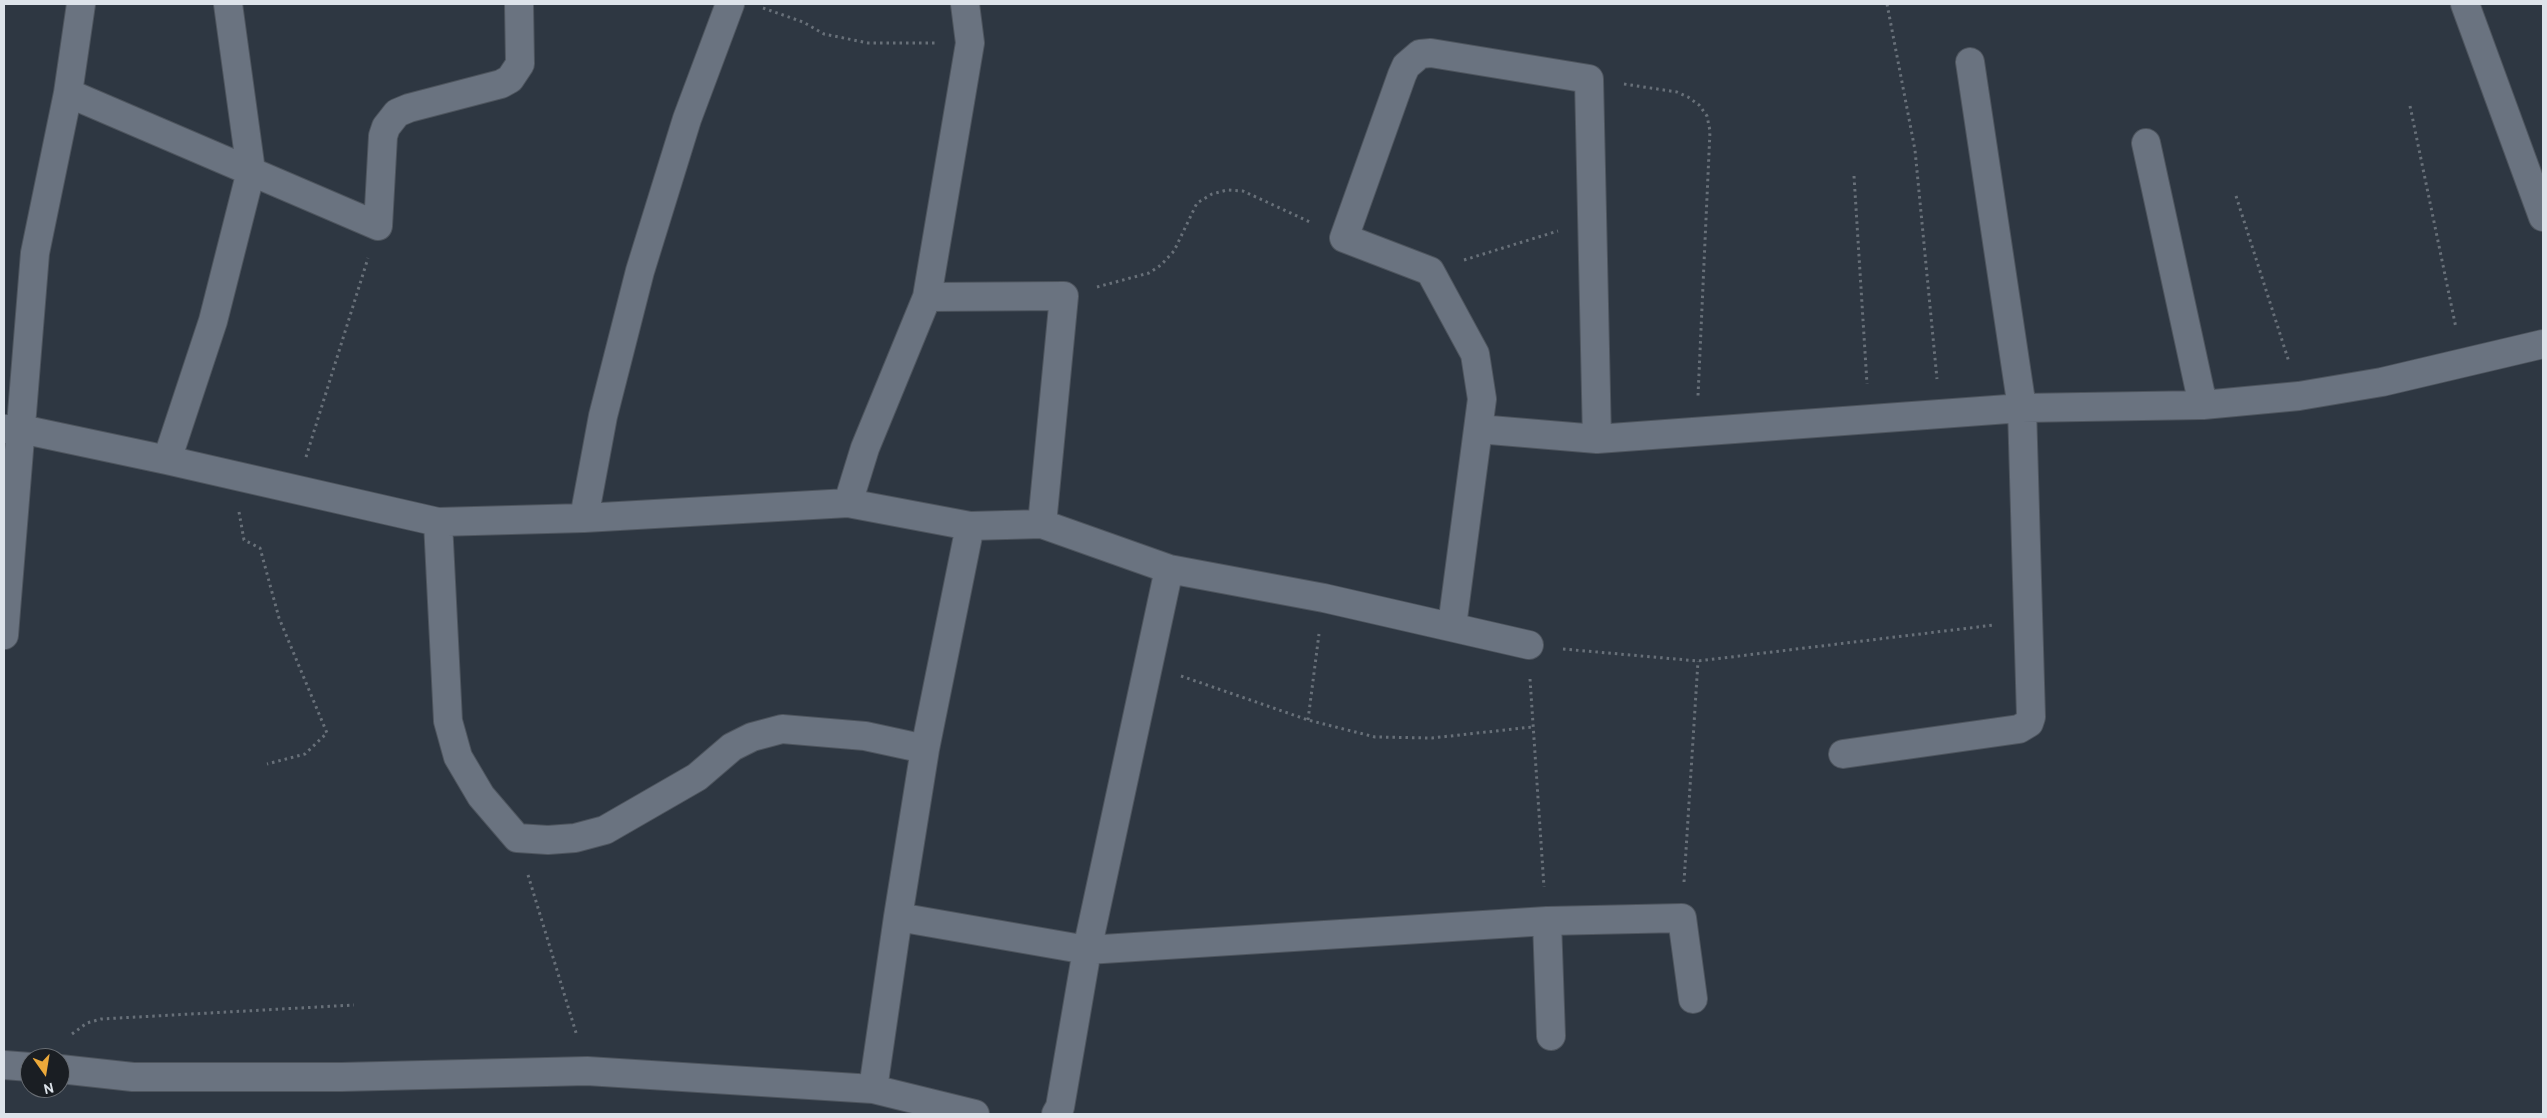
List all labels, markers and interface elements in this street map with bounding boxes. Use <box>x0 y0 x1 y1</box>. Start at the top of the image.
north arrow <box>20 1048 70 1098</box>
text: N <box>41 1078 55 1097</box>

